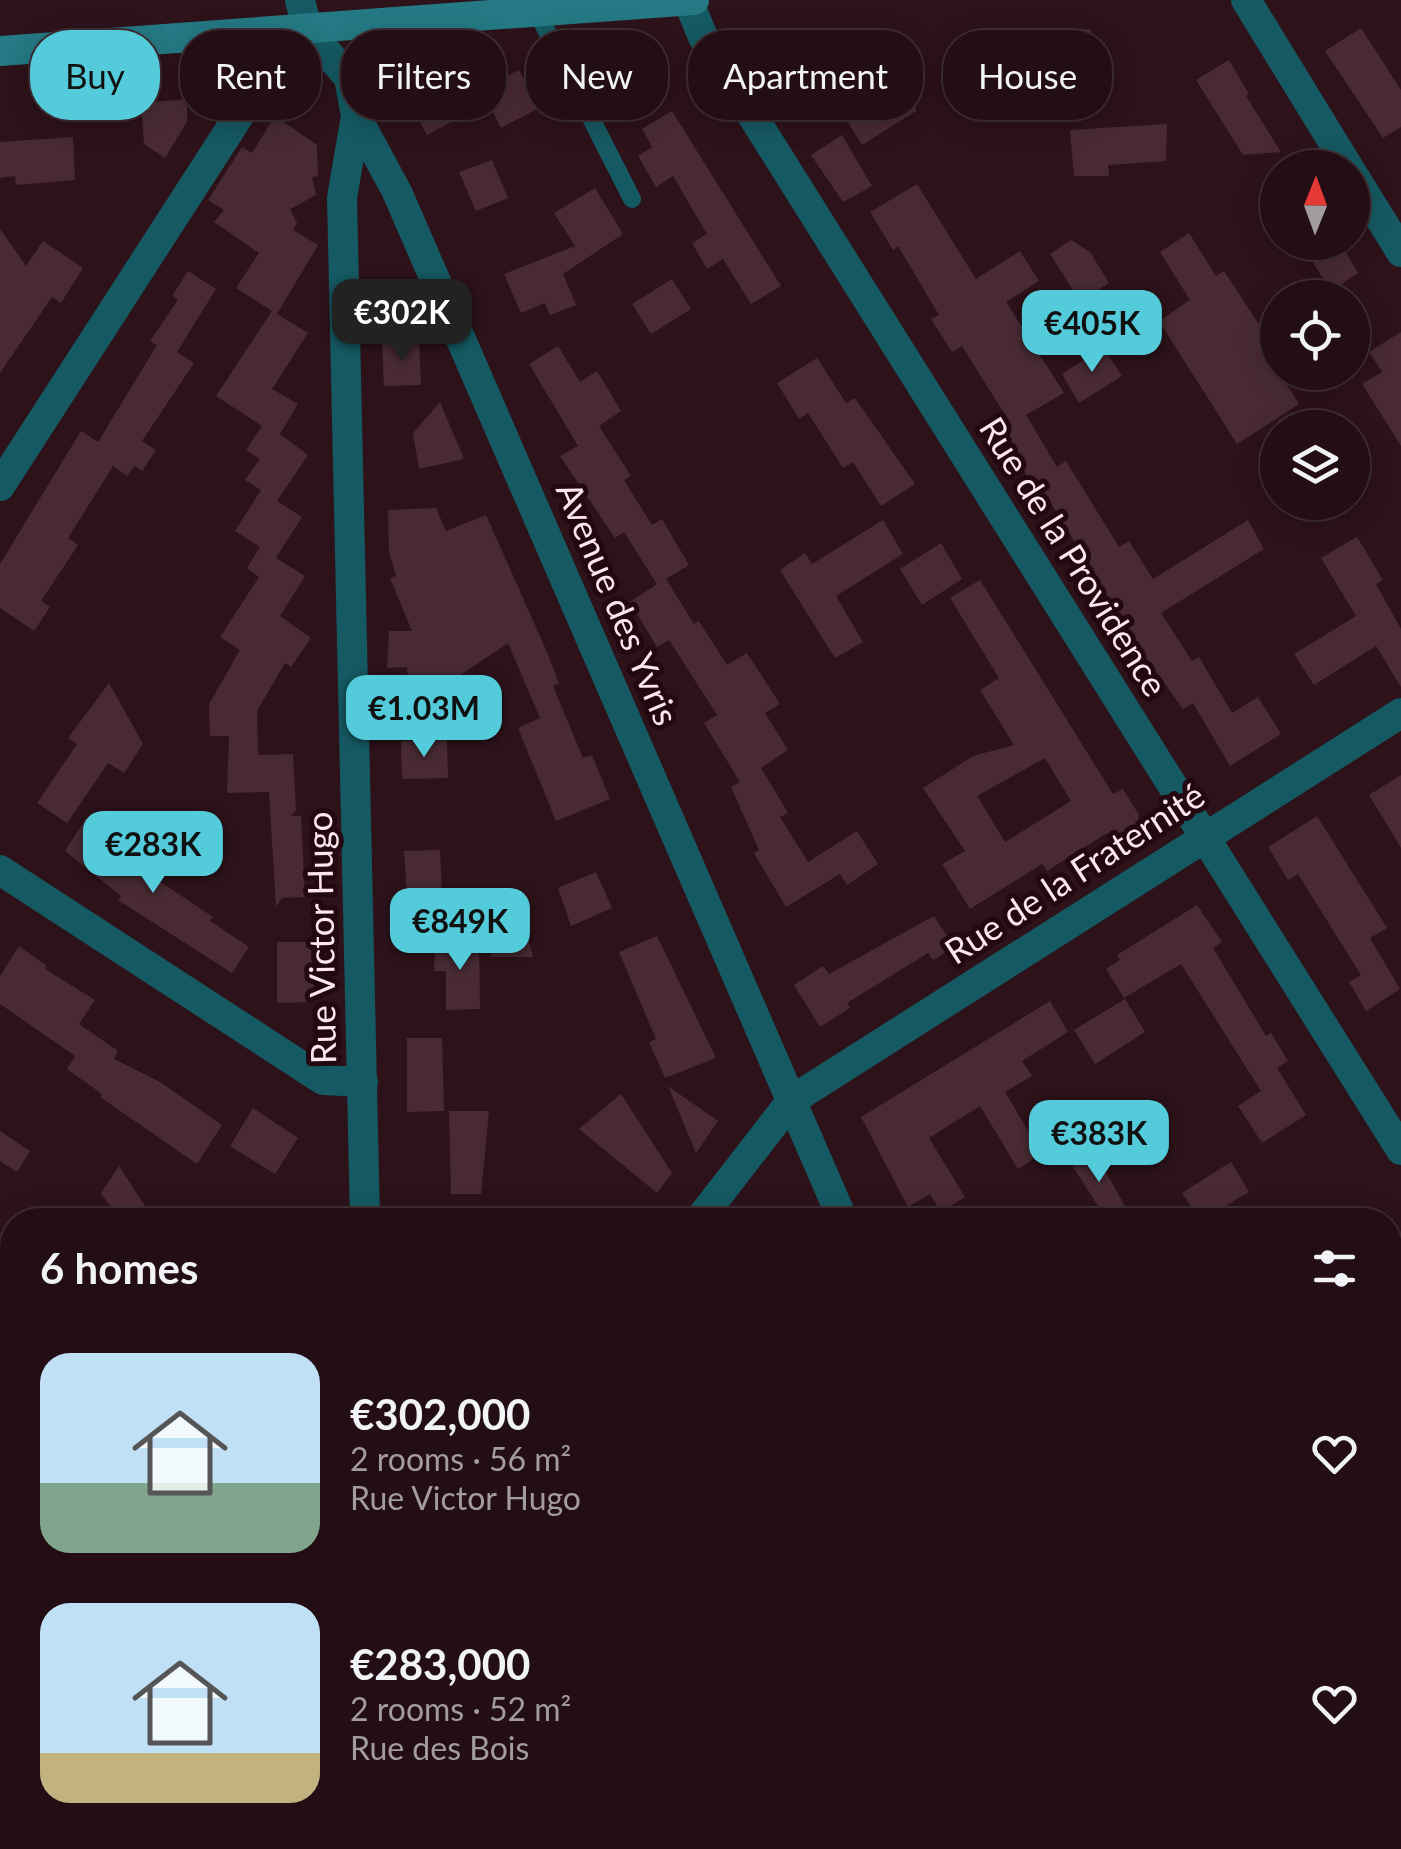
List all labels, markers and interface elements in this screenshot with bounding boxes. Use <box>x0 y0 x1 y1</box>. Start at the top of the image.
chip: Buy <box>30 30 160 120</box>
chip: Rent <box>180 30 321 120</box>
chip: Filters <box>341 30 506 120</box>
chip: New <box>526 30 668 120</box>
chip: Apartment <box>688 30 923 120</box>
chip: House <box>943 30 1112 120</box>
north arrow <box>1260 150 1370 260</box>
map controls <box>1260 150 1370 520</box>
pin: €302K <box>332 279 472 364</box>
button: locate <box>1260 280 1370 390</box>
pin: €405K <box>1022 290 1162 375</box>
text: €302K <box>354 292 450 331</box>
text: €405K <box>1044 303 1140 342</box>
street label: Rue de la Providence <box>972 409 1178 703</box>
button: layers <box>1260 410 1370 520</box>
street label: Avenue des Yvris <box>549 475 689 731</box>
pin: €1.03M <box>343 675 505 760</box>
text: €1.03M <box>368 688 480 727</box>
street label: Rue de la Fraternité <box>937 773 1211 972</box>
pin: €283K <box>83 811 223 896</box>
street label: Rue Victor Hugo <box>297 811 343 1065</box>
text: €283K <box>105 824 201 863</box>
pin: €849K <box>390 888 530 973</box>
text: €849K <box>412 901 508 940</box>
pin: €383K <box>1029 1100 1169 1185</box>
text: €383K <box>1051 1113 1147 1152</box>
icon: filters <box>1307 1241 1362 1296</box>
text: 6 homes <box>40 1243 198 1293</box>
text: €302,000 <box>350 1389 530 1439</box>
icon: home <box>120 1393 240 1513</box>
icon: heart <box>1307 1426 1362 1481</box>
text: 2 rooms · 56 m² <box>350 1439 571 1478</box>
text: Rue Victor Hugo <box>350 1478 581 1517</box>
text: €283,000 <box>350 1639 530 1689</box>
icon: home <box>120 1643 240 1763</box>
icon: heart <box>1307 1676 1362 1731</box>
text: 2 rooms · 52 m² <box>350 1689 571 1728</box>
text: Rue des Bois <box>350 1728 529 1767</box>

